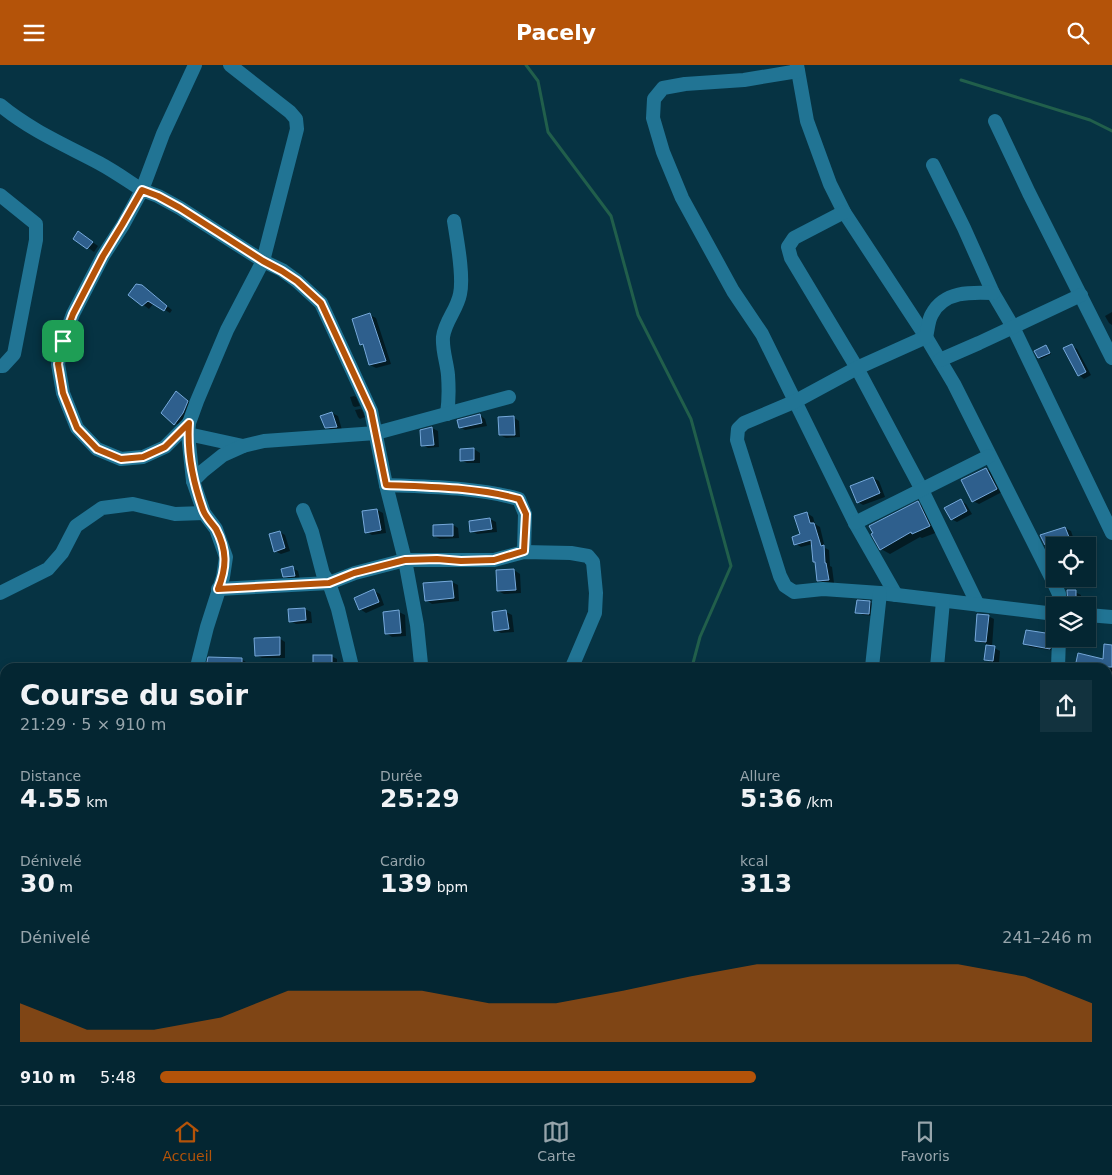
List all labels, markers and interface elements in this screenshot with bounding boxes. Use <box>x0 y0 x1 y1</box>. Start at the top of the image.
icon: menu <box>20 19 48 47</box>
icon: search <box>1064 19 1092 47</box>
text: Pacely <box>516 20 596 45</box>
pin <box>42 320 84 362</box>
icon: arrive <box>49 327 77 355</box>
map controls <box>1046 537 1096 647</box>
button: locate <box>1046 537 1096 587</box>
button: layers <box>1046 597 1096 647</box>
text: Course du soir <box>20 679 248 712</box>
button: share <box>1040 680 1092 732</box>
text: 21:29 · 5 × 910 m <box>20 715 166 734</box>
text: Distance <box>20 768 81 784</box>
text: Durée <box>380 768 422 784</box>
text: Allure <box>740 768 780 784</box>
text: 4.55 <box>20 784 82 813</box>
text: 25:29 <box>380 784 460 813</box>
text: 5:36 <box>740 784 802 813</box>
text: km <box>82 794 108 810</box>
text: /km <box>802 794 833 810</box>
text: Dénivelé <box>20 853 82 869</box>
text: Cardio <box>380 853 425 869</box>
text: kcal <box>740 853 768 869</box>
text: 30 <box>20 869 55 898</box>
text: 139 <box>380 869 432 898</box>
text: 313 <box>740 869 792 898</box>
text: m <box>55 879 73 895</box>
text: bpm <box>432 879 468 895</box>
text: Dénivelé <box>20 928 90 947</box>
text: 241–246 m <box>1002 928 1092 947</box>
text: 910 m <box>20 1068 76 1087</box>
text: 5:48 <box>100 1068 136 1087</box>
tab: Accueil <box>162 1118 212 1164</box>
tab: Carte <box>537 1118 576 1164</box>
tab: Favoris <box>900 1118 950 1164</box>

